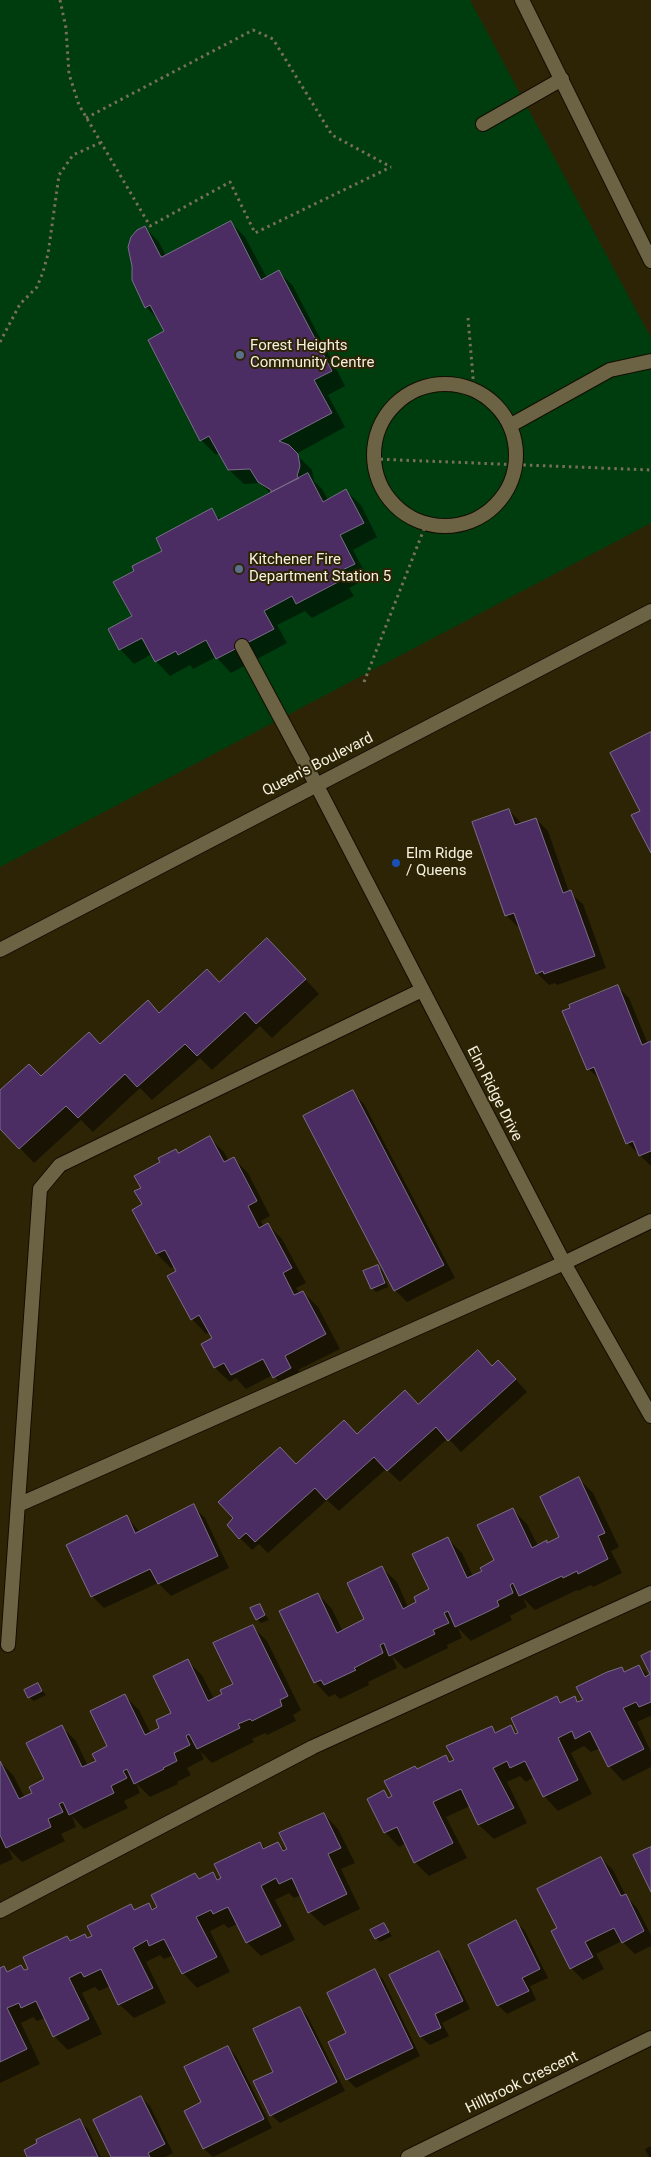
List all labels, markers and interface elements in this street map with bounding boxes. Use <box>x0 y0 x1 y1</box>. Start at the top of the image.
place label: Forest Heights Community Centre <box>250 337 374 372</box>
marker: Forest Heights Community Centre <box>234 349 246 361</box>
place label: Kitchener Fire Department Station 5 <box>249 551 391 586</box>
marker: Kitchener Fire Department Station 5 <box>233 563 245 575</box>
street label: Queen's Boulevard <box>260 729 376 801</box>
place label: Elm Ridge / Queens <box>406 845 473 880</box>
marker: Elm Ridge / Queens <box>390 857 402 869</box>
street label: Elm Ridge Drive <box>462 1043 526 1145</box>
street label: Hillbrook Crescent <box>463 2048 581 2118</box>

